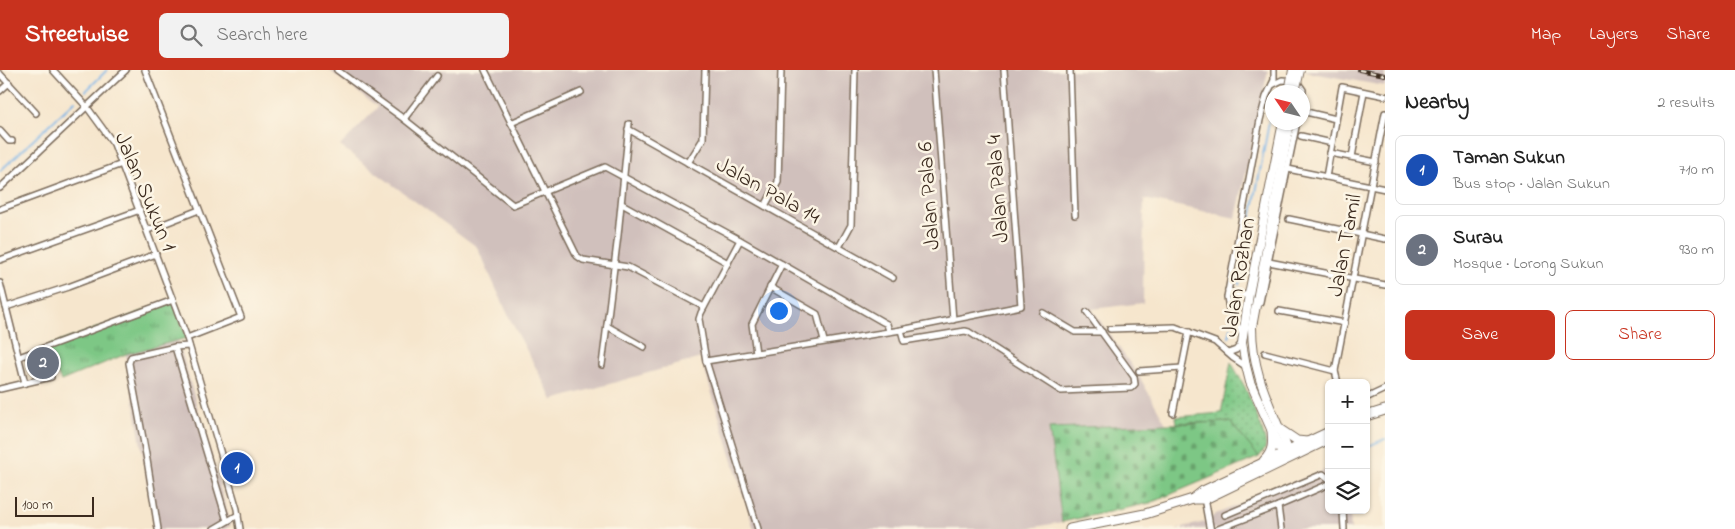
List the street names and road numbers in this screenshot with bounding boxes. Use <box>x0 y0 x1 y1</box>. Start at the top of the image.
street label: Jalan Sukun 1 <box>105 128 184 257</box>
street label: Jalan Pala 4 <box>979 134 1019 244</box>
street label: Jalan Pala 6 <box>910 140 950 251</box>
street label: Jalan Pala 14 <box>710 150 826 233</box>
street label: Jalan Tamil <box>1320 192 1372 300</box>
street label: Jalan Rozhan <box>1215 215 1265 340</box>

